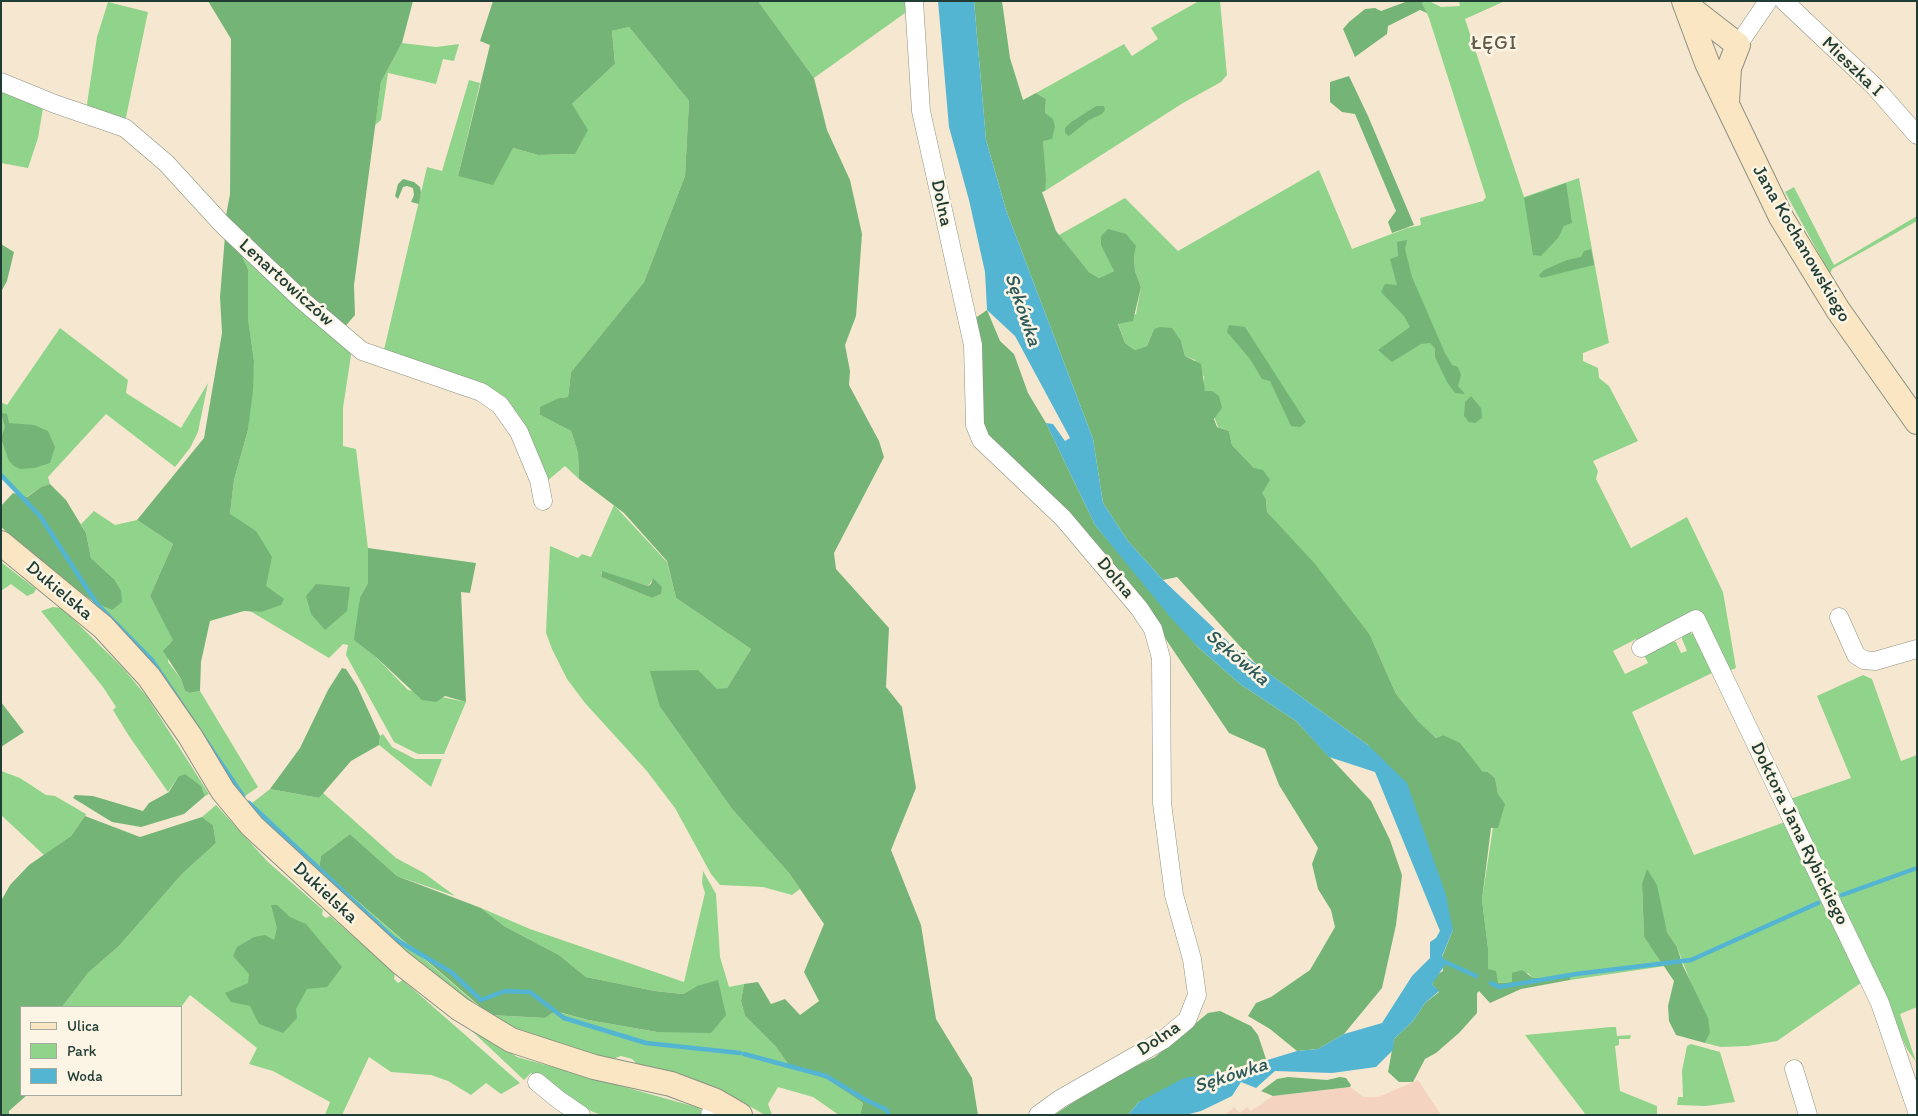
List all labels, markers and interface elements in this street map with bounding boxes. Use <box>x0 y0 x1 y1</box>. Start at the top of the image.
district label: ŁĘGI <box>1470 32 1518 56</box>
street label: Mieszka I <box>1816 32 1888 102</box>
street label: Jana Kochanowskiego <box>1747 161 1855 327</box>
street label: Dolna <box>925 178 957 228</box>
street label: Lenartowiczów <box>234 234 338 332</box>
water label: Sękówka <box>998 270 1046 350</box>
street label: Dolna <box>1091 553 1139 603</box>
street label: Dukielska <box>21 556 97 626</box>
water label: Sękówka <box>1200 624 1274 692</box>
street label: Doktora Jana Rybickiego <box>1745 739 1853 929</box>
street label: Dukielska <box>288 857 362 929</box>
legend <box>20 1006 182 1096</box>
street label: Dolna <box>1133 1016 1185 1062</box>
text: Ulica <box>67 1017 99 1035</box>
text: Park <box>67 1042 97 1060</box>
water label: Sękówka <box>1191 1053 1271 1099</box>
text: Woda <box>67 1067 103 1085</box>

